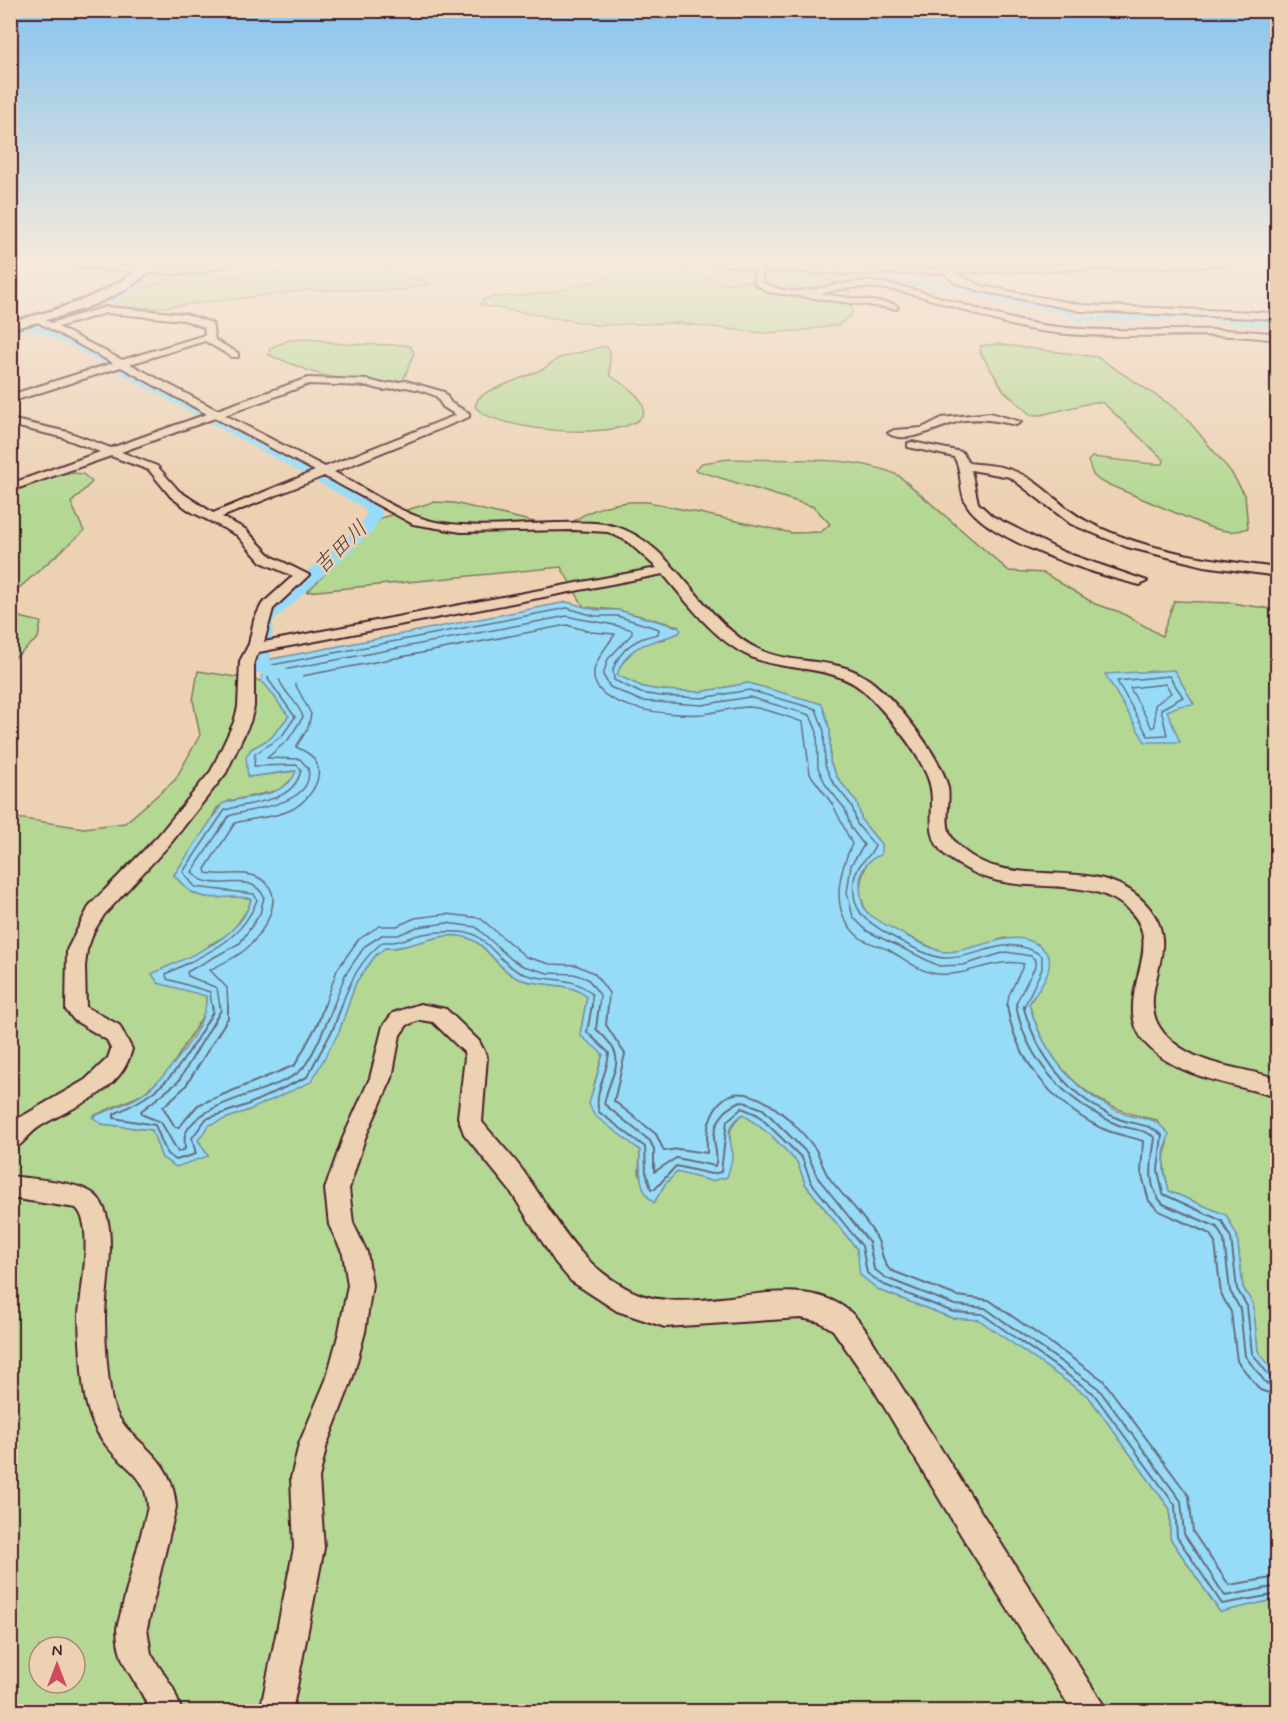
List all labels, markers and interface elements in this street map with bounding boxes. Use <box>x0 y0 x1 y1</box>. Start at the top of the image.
water label: 吉田川 <box>308 515 374 581</box>
north arrow <box>27 1635 87 1695</box>
text: N <box>52 1641 62 1662</box>

